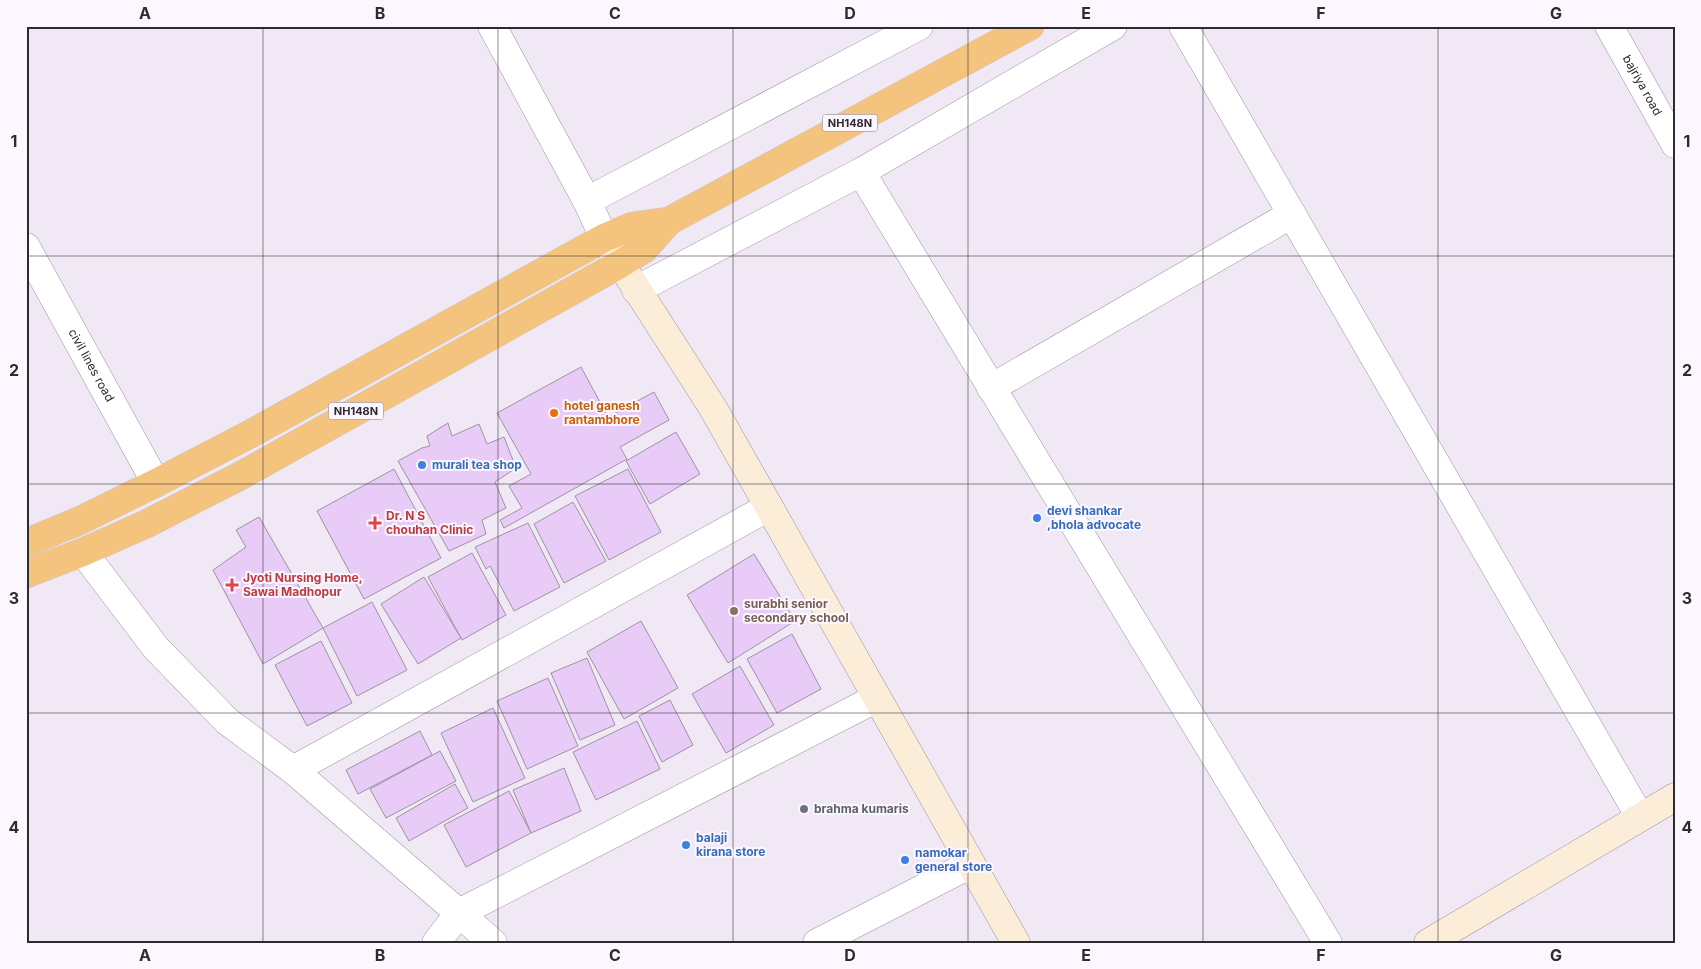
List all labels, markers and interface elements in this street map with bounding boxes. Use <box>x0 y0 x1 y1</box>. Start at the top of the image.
text: A <box>139 3 151 23</box>
text: B <box>375 3 385 23</box>
text: C <box>609 3 621 23</box>
text: D <box>844 3 856 23</box>
text: E <box>1081 3 1091 23</box>
text: F <box>1316 3 1326 23</box>
text: G <box>1550 3 1562 23</box>
street label: bajriya road <box>1620 52 1666 118</box>
road number: NH148N <box>822 115 878 132</box>
text: 1 <box>11 131 17 151</box>
text: 1 <box>1684 131 1690 151</box>
street label: civil lines road <box>65 326 118 404</box>
text: 2 <box>9 360 19 380</box>
text: 2 <box>1682 360 1692 380</box>
place label: hotel ganesh rantambhore <box>564 398 640 427</box>
road number: NH148N <box>328 402 384 420</box>
marker: hotel ganesh rantambhore <box>548 407 560 419</box>
place label: murali tea shop <box>432 457 522 472</box>
marker: murali tea shop <box>416 459 428 471</box>
place label: devi shankar ,bhola advocate <box>1047 503 1141 532</box>
place label: Dr. N S chouhan Clinic <box>386 508 473 537</box>
marker: devi shankar ,bhola advocate <box>1031 512 1043 524</box>
marker: Dr. N S chouhan Clinic <box>368 516 382 530</box>
place label: Jyoti Nursing Home, Sawai Madhopur <box>243 570 363 599</box>
marker: Jyoti Nursing Home, Sawai Madhopur <box>225 578 239 592</box>
text: 3 <box>9 588 19 608</box>
text: 3 <box>1682 588 1692 608</box>
place label: surabhi senior secondary school <box>744 596 849 625</box>
marker: surabhi senior secondary school <box>728 605 740 617</box>
place label: brahma kumaris <box>814 801 909 816</box>
marker: brahma kumaris <box>798 803 810 815</box>
text: 4 <box>9 817 20 837</box>
text: 4 <box>1682 817 1693 837</box>
place label: balaji kirana store <box>696 830 765 859</box>
marker: balaji kirana store <box>680 839 692 851</box>
place label: namokar general store <box>915 845 992 874</box>
marker: namokar general store <box>899 854 911 866</box>
text: A <box>139 945 151 965</box>
text: B <box>375 945 385 965</box>
text: C <box>609 945 621 965</box>
text: D <box>844 945 856 965</box>
text: E <box>1081 945 1091 965</box>
text: F <box>1316 945 1326 965</box>
text: G <box>1550 945 1562 965</box>

